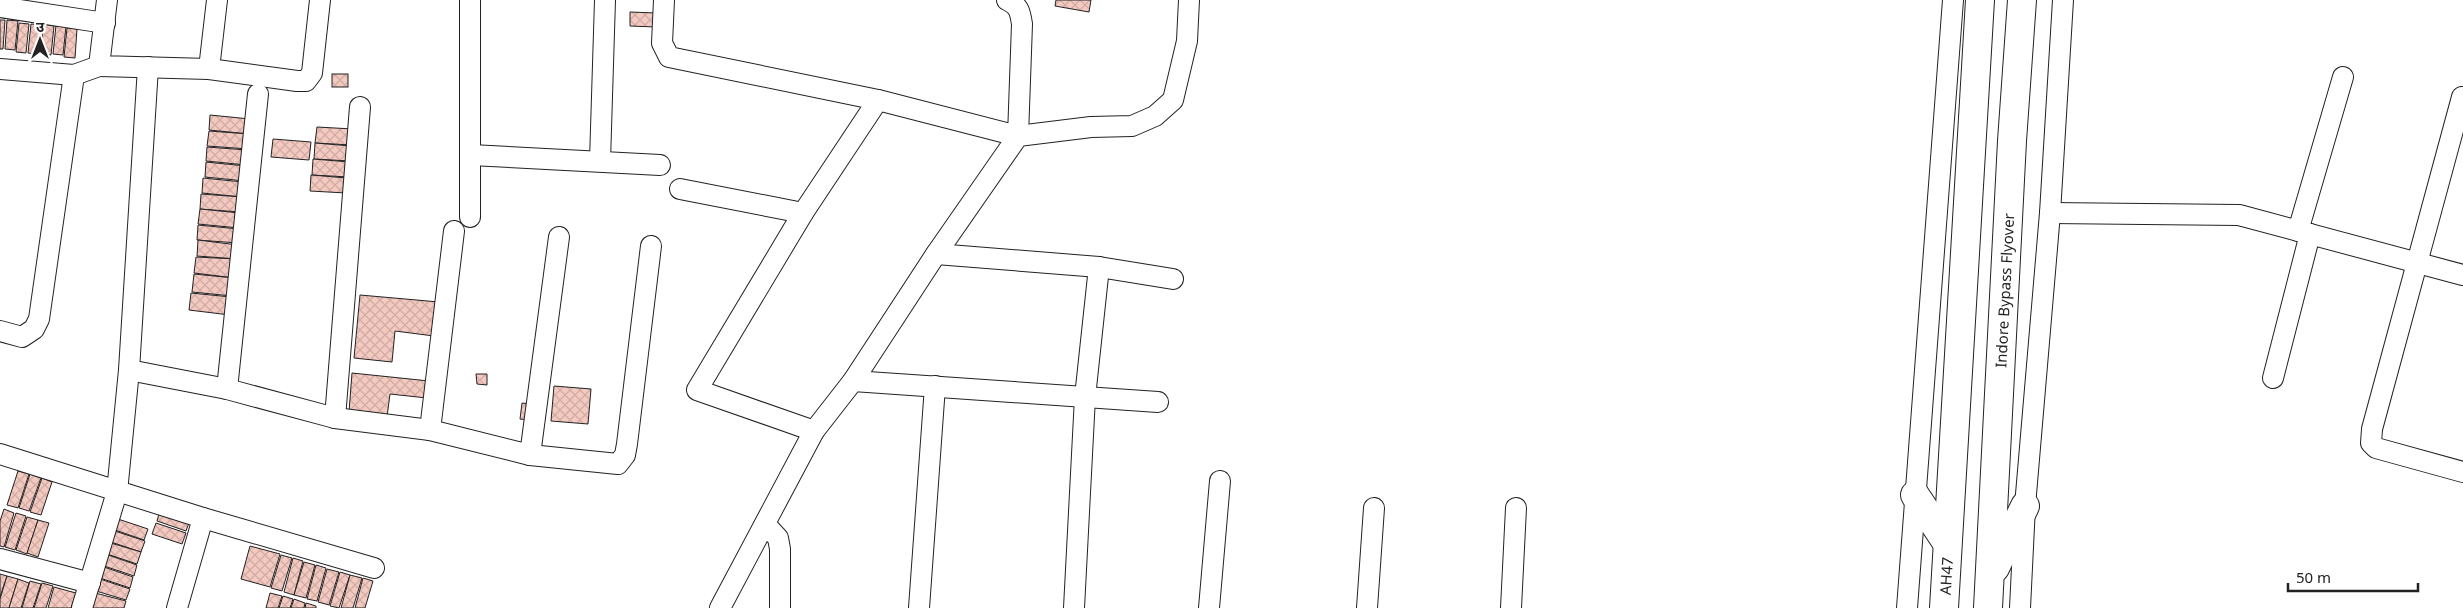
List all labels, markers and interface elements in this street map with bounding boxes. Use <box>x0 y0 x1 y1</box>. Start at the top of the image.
north arrow <box>15 15 65 65</box>
text: उ <box>36 17 45 36</box>
street label: Indore Bypass Flyover <box>1990 213 2018 368</box>
street label: AH47 <box>1935 557 1957 596</box>
scale bar <box>2288 560 2418 592</box>
text: 50 m <box>2296 567 2331 587</box>

